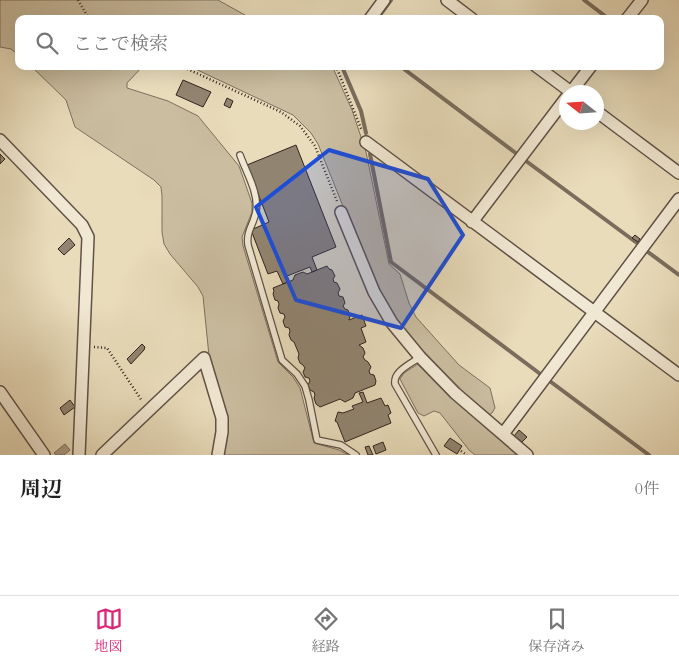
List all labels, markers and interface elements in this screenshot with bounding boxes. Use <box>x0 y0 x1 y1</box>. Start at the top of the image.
search box <box>15 15 664 70</box>
icon: search <box>33 29 61 57</box>
text: ここで検索 <box>73 31 168 57</box>
north arrow <box>559 85 604 130</box>
text: 周辺 <box>20 475 62 504</box>
text: 0件 <box>635 478 659 500</box>
tab: 地図 <box>95 605 123 656</box>
tab: 経路 <box>312 605 340 656</box>
tab: 保存済み <box>529 605 585 656</box>

